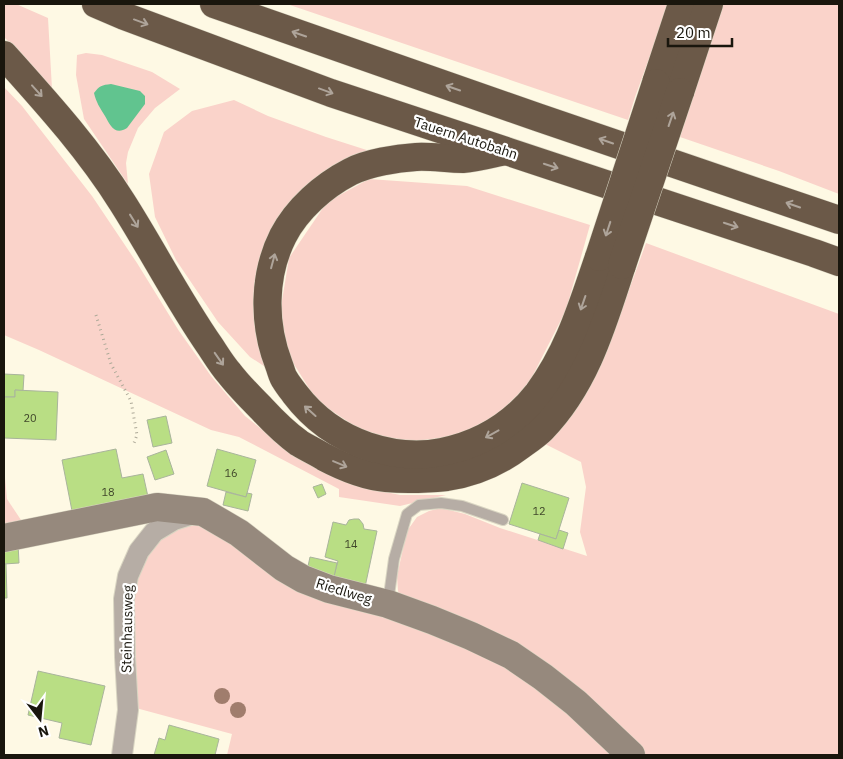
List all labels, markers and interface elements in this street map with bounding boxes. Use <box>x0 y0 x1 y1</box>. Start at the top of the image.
scale bar <box>668 15 732 47</box>
one-way arrow <box>133 18 149 27</box>
text: 20 m <box>676 23 711 42</box>
one-way arrow <box>292 29 308 38</box>
one-way arrow <box>445 83 461 92</box>
one-way arrow <box>31 85 43 98</box>
one-way arrow <box>318 87 334 96</box>
one-way arrow <box>666 112 676 128</box>
street label: Tauern Autobahn <box>412 113 520 163</box>
one-way arrow <box>599 136 614 145</box>
one-way arrow <box>543 162 559 172</box>
one-way arrow <box>785 199 801 209</box>
one-way arrow <box>129 214 139 228</box>
one-way arrow <box>603 220 612 236</box>
one-way arrow <box>723 221 739 231</box>
one-way arrow <box>269 254 279 270</box>
one-way arrow <box>578 295 587 310</box>
one-way arrow <box>214 352 224 366</box>
one-way arrow <box>304 405 317 417</box>
house number: 20 <box>23 411 37 425</box>
one-way arrow <box>486 429 500 439</box>
one-way arrow <box>332 460 347 470</box>
house number: 16 <box>224 466 238 480</box>
house number: 18 <box>101 485 115 499</box>
house number: 12 <box>532 504 546 518</box>
house number: 14 <box>344 537 358 551</box>
street label: Riedlweg <box>314 574 375 608</box>
street label: Steinhausweg <box>117 584 137 673</box>
north arrow <box>15 694 65 744</box>
text: N <box>36 721 51 742</box>

